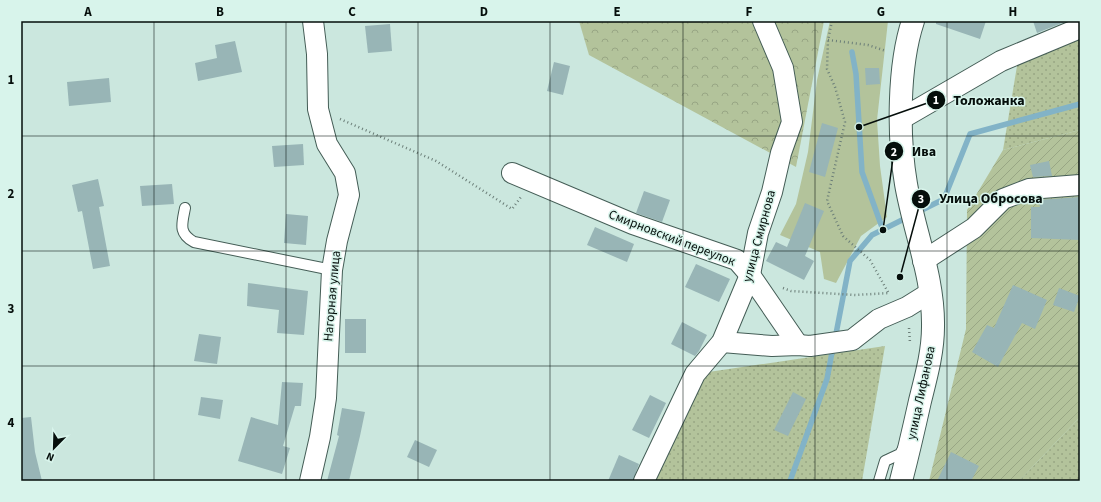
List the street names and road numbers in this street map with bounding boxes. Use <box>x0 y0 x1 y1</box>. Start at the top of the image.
street label: улица Смирнова <box>738 188 780 284</box>
street label: Смирновский переулок <box>606 205 739 271</box>
street label: Нагорная улица <box>319 250 345 342</box>
street label: улица Лифанова <box>902 344 940 442</box>

